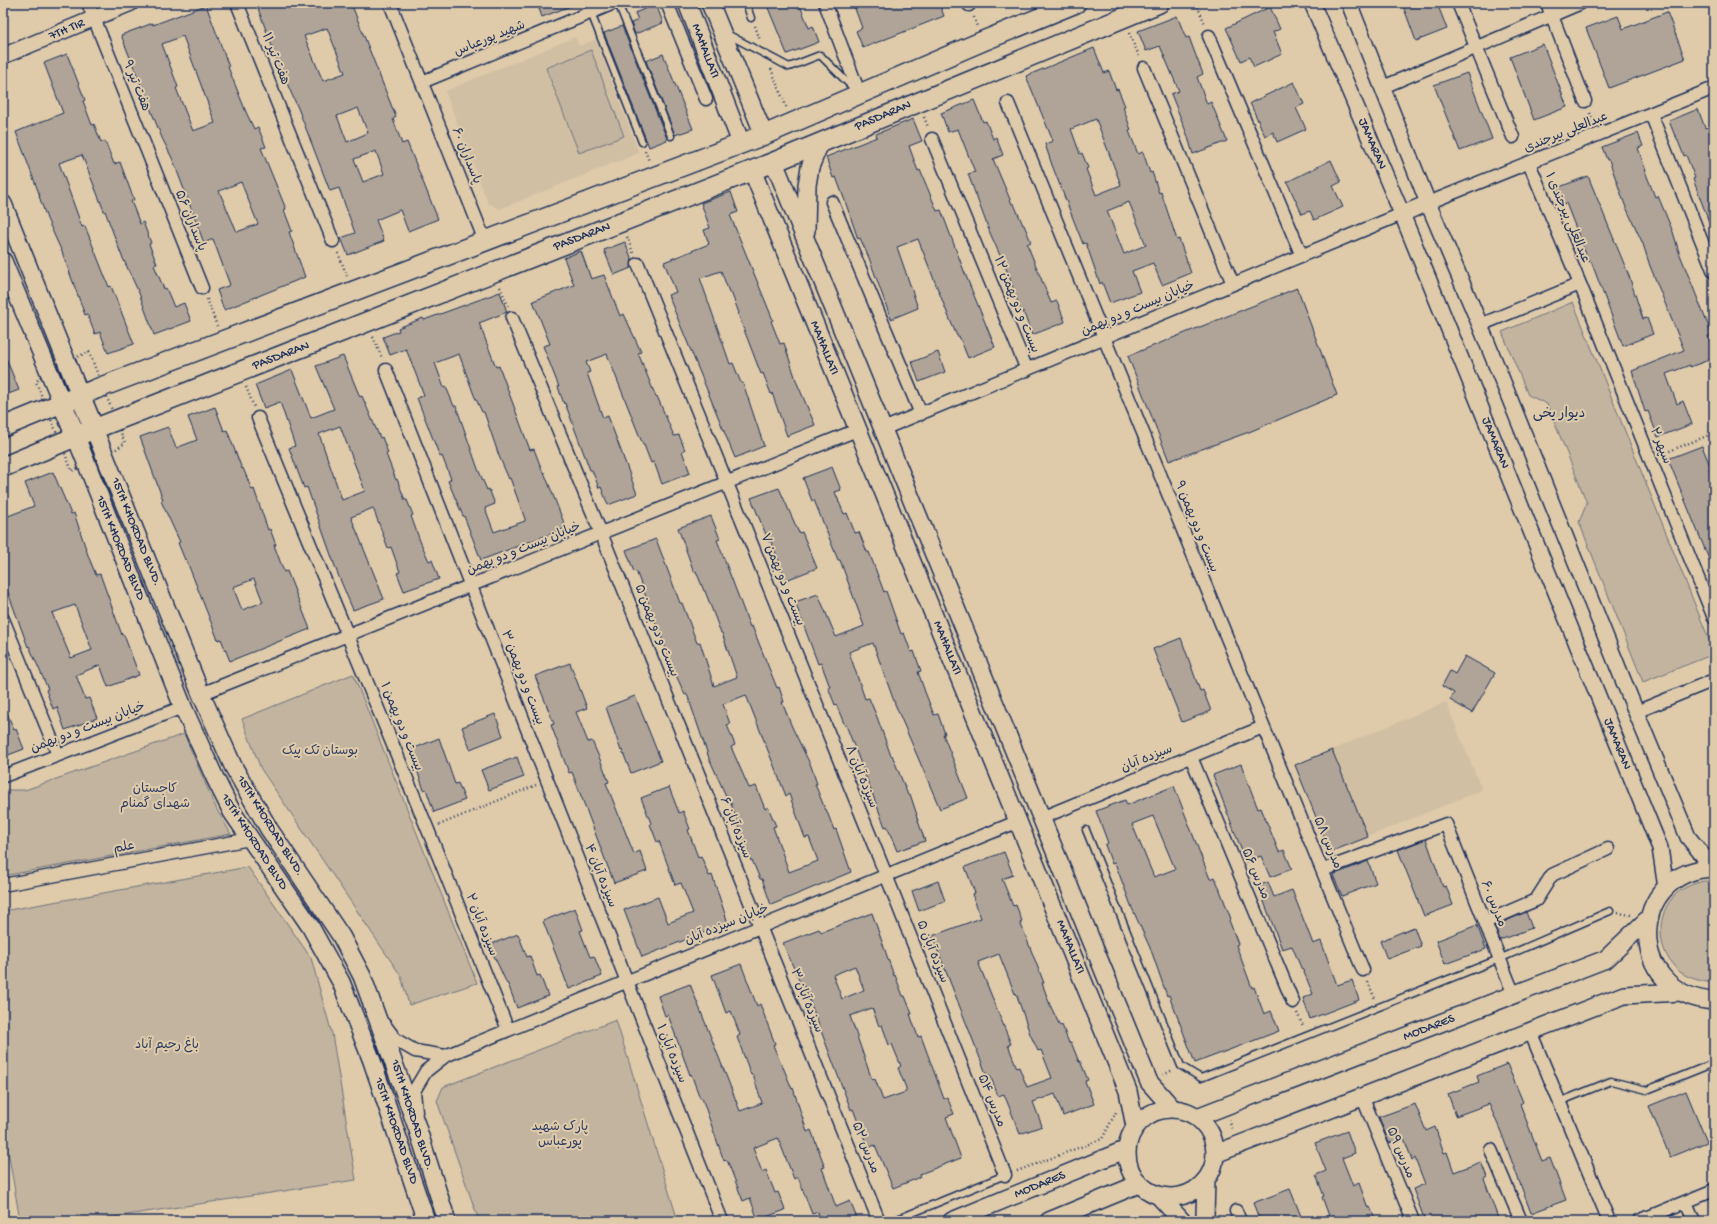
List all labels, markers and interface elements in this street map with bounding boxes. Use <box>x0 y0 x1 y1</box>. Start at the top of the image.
street label: 7TH TIR <box>46 15 88 45</box>
street label: شهید پورعباس <box>452 18 528 60</box>
street label: MAHALLATI <box>688 22 722 80</box>
street label: هفت تیر ۱۱ <box>258 31 292 87</box>
street label: هفت تیر ۹ <box>119 58 154 114</box>
street label: PASDARAN <box>852 97 914 135</box>
street label: عبدالعلی بیرجندی <box>1522 109 1610 157</box>
street label: JAMARAN <box>1355 116 1389 172</box>
street label: پاسداران ۶۰ <box>448 125 485 187</box>
street label: عبدالعلی بیرجندی ۱ <box>1541 171 1593 265</box>
street label: پاسداران ۵۶ <box>171 188 210 254</box>
street label: PASDARAN <box>550 219 613 255</box>
street label: بیست و دو بهمن ۱۲ <box>990 255 1042 355</box>
street label: خیابان بیست و دو بهمن <box>1079 278 1197 340</box>
street label: MAHALLATI <box>806 319 842 377</box>
street label: PASDARAN <box>249 338 312 374</box>
district label: دیوار یخی <box>1533 406 1585 423</box>
street label: JAMARAN <box>1478 415 1512 471</box>
street label: سپهر ۲ <box>1646 426 1674 466</box>
street label: 15TH KHORDAD BLVD. <box>107 475 165 589</box>
street label: بیست و دو بهمن ۹ <box>1171 479 1222 575</box>
street label: 15TH KHORDAD BLVD <box>92 493 148 603</box>
street label: خیابان بیست و دو بهمن <box>465 519 583 579</box>
street label: بیست و دو بهمن ۷ <box>757 532 807 628</box>
street label: بیست و دو بهمن ۵ <box>631 583 681 679</box>
street label: MAHALLATI <box>929 619 965 677</box>
street label: بیست و دو بهمن ۳ <box>497 629 547 727</box>
street label: بیست و دو بهمن ۱ <box>376 681 426 773</box>
street label: خیابان بیست و دو بهمن <box>29 699 147 757</box>
street label: JAMARAN <box>1600 716 1634 772</box>
street label: سیزده آبان <box>1119 741 1175 776</box>
street label: سیزده آبان ۸ <box>842 743 881 811</box>
park label: بوستان تک پیک <box>282 744 358 759</box>
street label: 15TH KHORDAD BLVD. <box>233 773 307 879</box>
park label: کاجستان شهدای گمنام <box>120 782 190 813</box>
street label: 15TH KHORDAD BLVD <box>217 791 291 893</box>
street label: سیزده آبان ۶ <box>716 795 755 861</box>
street label: مدرس ۵۸ <box>1309 815 1345 871</box>
street label: علم <box>112 839 136 858</box>
street label: سیزده آبان ۴ <box>580 842 620 910</box>
street label: مدرس ۵۶ <box>1238 846 1273 902</box>
street label: مدرس ۶۰ <box>1477 878 1510 930</box>
street label: سیزده آبان ۲ <box>462 891 501 958</box>
street label: خیابان سیزده آبان <box>682 900 771 949</box>
street label: سیزده آبان ۵ <box>913 918 952 986</box>
street label: MAHALLATI <box>1052 918 1088 976</box>
street label: سیزده آبان ۳ <box>786 966 827 1035</box>
street label: MODARES <box>1401 1011 1458 1045</box>
street label: سیزده آبان ۱ <box>652 1022 690 1086</box>
park label: باغ رحیم آباد <box>135 1036 199 1054</box>
street label: 15TH KHORDAD BLVD. <box>387 1058 437 1172</box>
street label: مدرس ۵۴ <box>974 1072 1008 1130</box>
street label: 15TH KHORDAD BLVD <box>370 1076 422 1186</box>
park label: پارک شهید پورعباس <box>532 1120 588 1150</box>
street label: مدرس ۵۲ <box>848 1120 882 1176</box>
street label: مدرس ۵۹ <box>1383 1125 1418 1181</box>
street label: MODARES <box>1012 1168 1069 1202</box>

